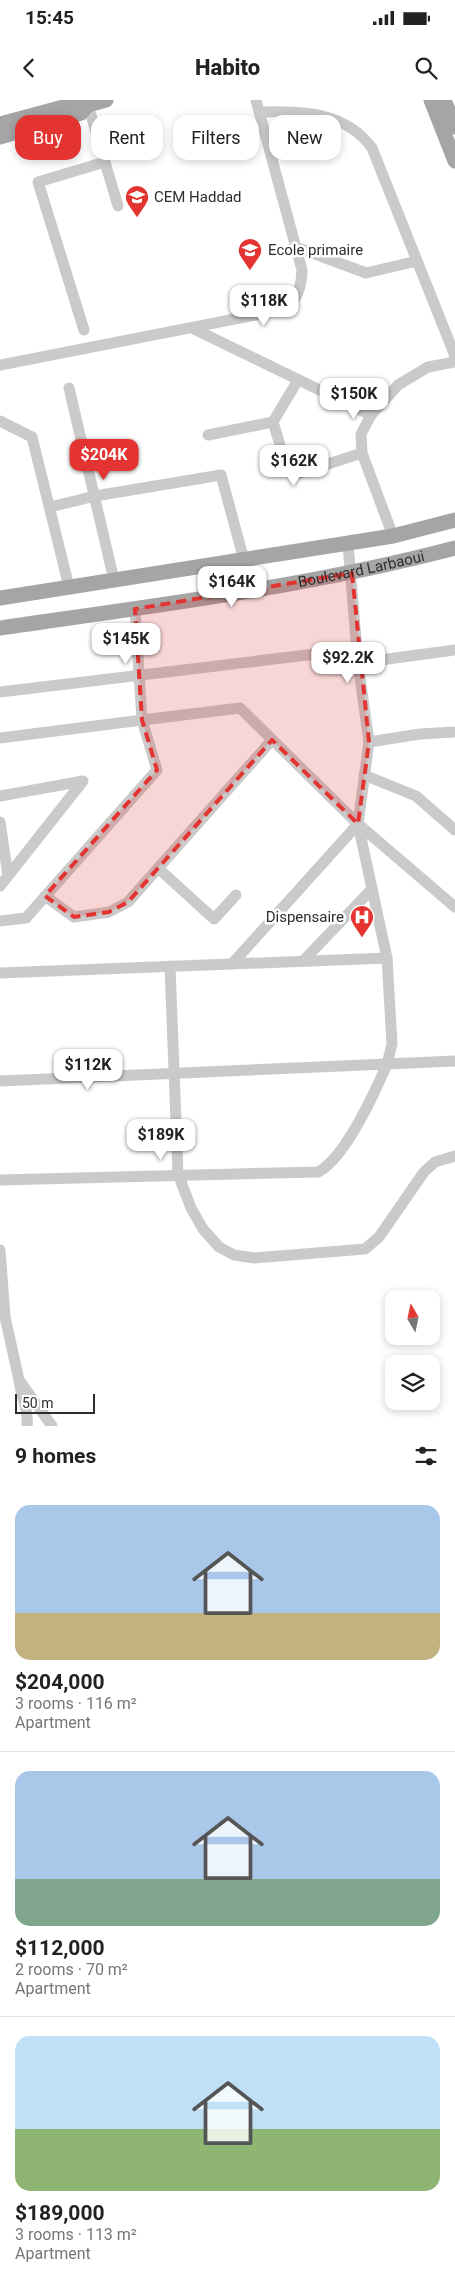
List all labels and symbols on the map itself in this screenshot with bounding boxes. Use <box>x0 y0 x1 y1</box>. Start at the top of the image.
school or university icon: CEM Haddad <box>124 184 150 218</box>
place label: CEM Haddad <box>154 188 242 206</box>
school or university icon: Ecole primaire <box>237 237 263 271</box>
place label: Ecole primaire <box>268 241 363 259</box>
pin: $118K <box>229 284 299 327</box>
pin: $150K <box>319 378 389 420</box>
pin: $204K <box>69 438 139 481</box>
pin: $162K <box>259 444 329 487</box>
street label: Boulevard Larbaoui <box>297 547 426 591</box>
pin: $164K <box>197 566 267 608</box>
pin: $145K <box>91 622 161 665</box>
pin: $92.2K <box>307 642 389 684</box>
hospital icon: Dispensaire <box>349 904 375 938</box>
place label: Dispensaire <box>266 908 344 926</box>
pin: $112K <box>53 1048 123 1091</box>
pin: $189K <box>126 1118 196 1161</box>
north arrow <box>385 1290 440 1345</box>
scale bar <box>15 1391 95 1414</box>

